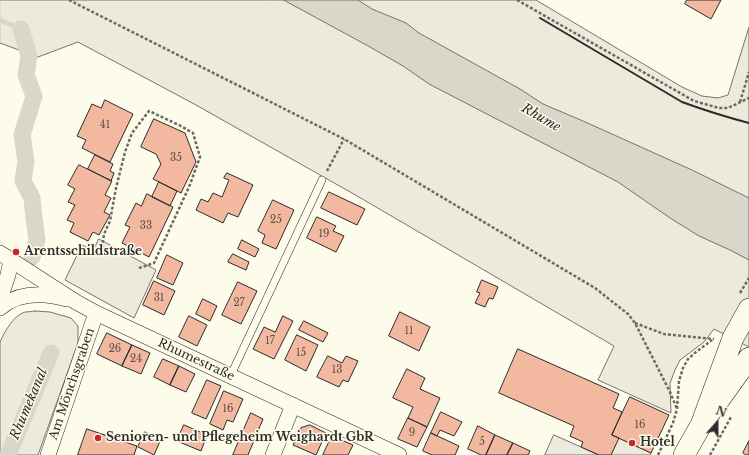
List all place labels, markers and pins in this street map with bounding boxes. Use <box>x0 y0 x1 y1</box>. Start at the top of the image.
place label: Arentsschildstraße <box>24 245 142 259</box>
marker: Arentsschildstraße <box>11 247 21 257</box>
place label: Senioren- und Pflegeheim Weighardt GbR <box>106 431 374 445</box>
marker: Senioren- und Pflegeheim Weighardt GbR <box>93 433 103 443</box>
place label: Hotel <box>640 436 675 450</box>
marker: Hotel <box>627 438 637 448</box>

